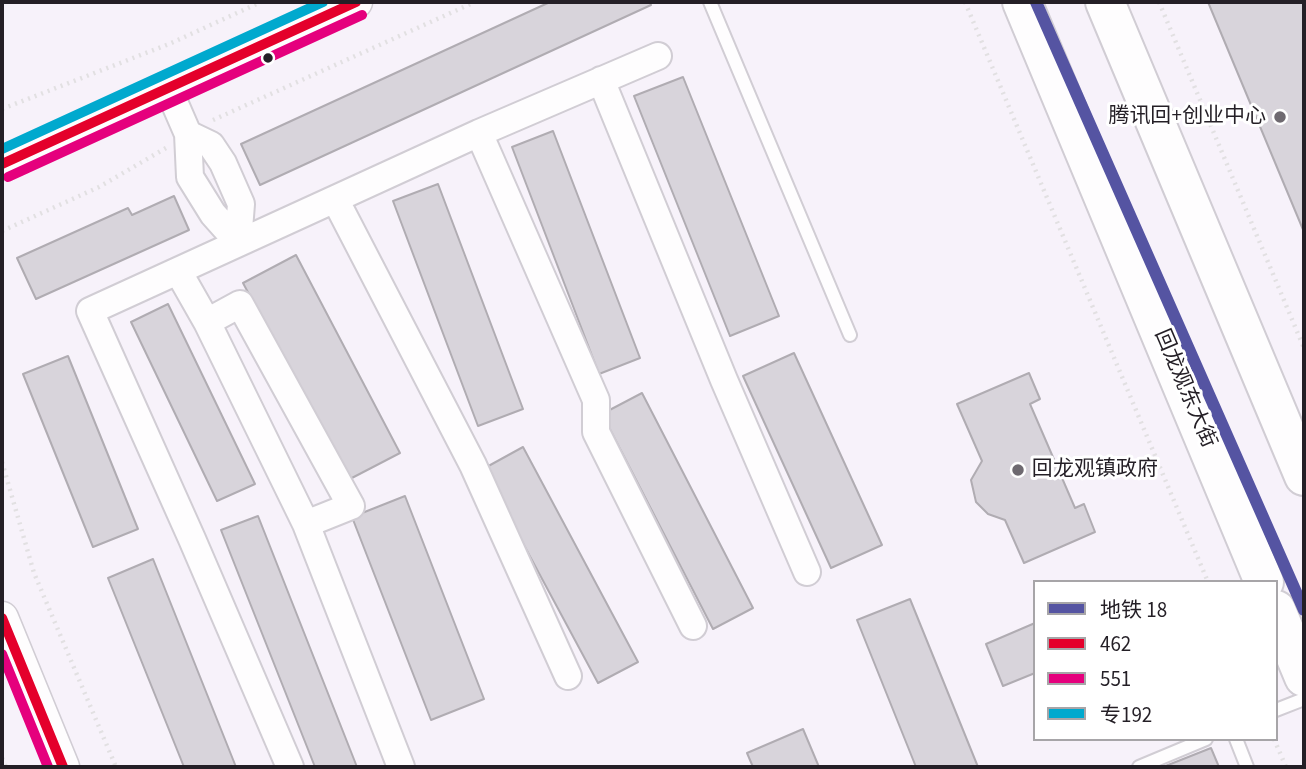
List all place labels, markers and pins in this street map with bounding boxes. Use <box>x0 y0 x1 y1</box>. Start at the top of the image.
unlabelled marker <box>261 51 275 65</box>
place label: 腾讯回+创业中心 <box>1109 104 1266 130</box>
marker: 腾讯回+创业中心 <box>1272 109 1288 125</box>
place label: 回龙观镇政府 <box>1032 457 1158 483</box>
marker: 回龙观镇政府 <box>1010 462 1026 478</box>

